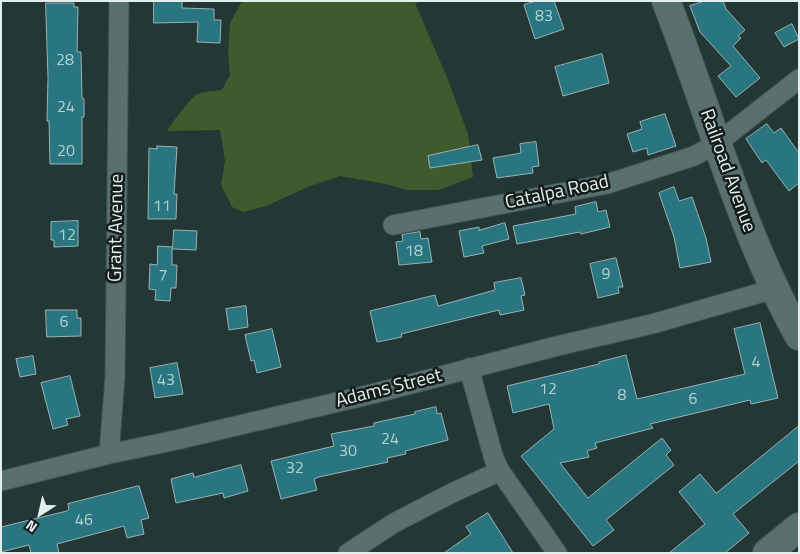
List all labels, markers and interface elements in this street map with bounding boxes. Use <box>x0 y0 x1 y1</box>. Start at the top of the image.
house number: 83 <box>535 7 553 27</box>
house number: 28 <box>56 51 74 71</box>
house number: 24 <box>57 98 75 118</box>
street label: Railroad Avenue <box>694 106 760 236</box>
house number: 20 <box>57 142 75 162</box>
street label: Catalpa Road <box>503 171 611 215</box>
street label: Grant Avenue <box>105 174 129 282</box>
house number: 11 <box>153 197 171 217</box>
house number: 12 <box>58 226 76 246</box>
house number: 18 <box>405 242 423 262</box>
house number: 9 <box>602 265 610 285</box>
house number: 7 <box>159 266 167 286</box>
house number: 6 <box>60 313 68 333</box>
house number: 4 <box>752 353 760 373</box>
street label: Adams Street <box>334 365 444 413</box>
house number: 43 <box>157 371 175 391</box>
house number: 12 <box>539 380 557 400</box>
house number: 8 <box>618 386 626 406</box>
house number: 6 <box>689 390 697 410</box>
house number: 24 <box>381 430 399 450</box>
house number: 30 <box>339 442 357 462</box>
house number: 32 <box>286 459 304 479</box>
north arrow <box>15 489 65 539</box>
house number: 46 <box>75 511 93 531</box>
text: N <box>21 515 41 538</box>

